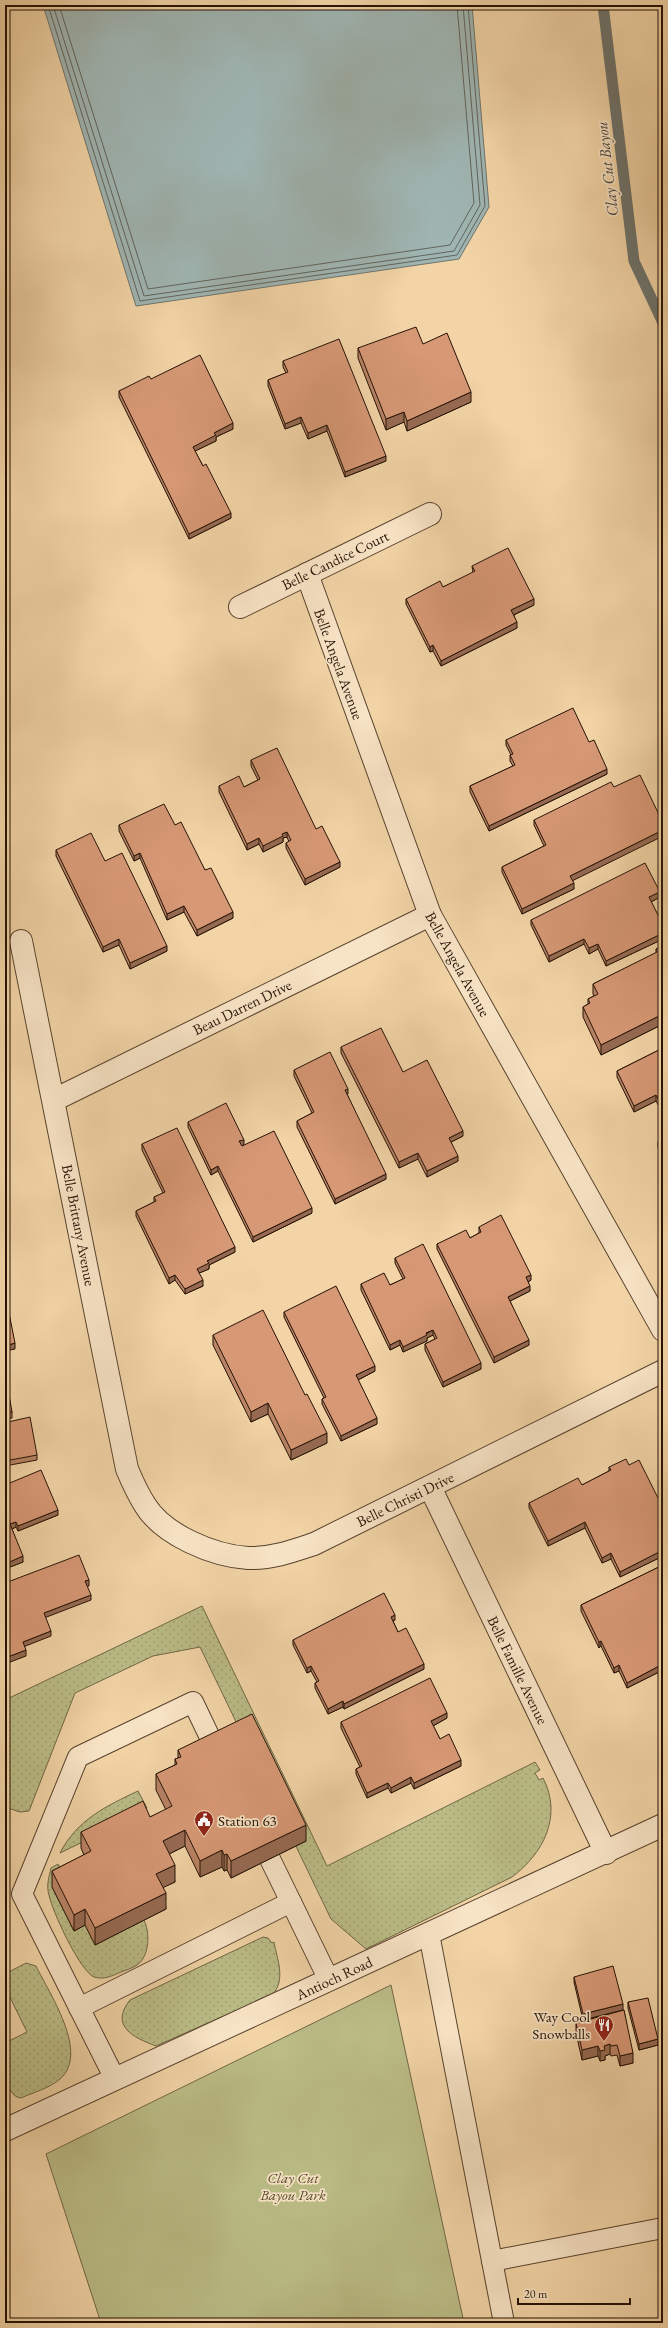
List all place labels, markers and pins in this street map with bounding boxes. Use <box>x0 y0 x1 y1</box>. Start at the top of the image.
public building icon: Station 63 <box>193 1809 215 1837</box>
place label: Station 63 <box>218 1811 277 1830</box>
place label: Way Cool Snowballs <box>532 2007 590 2043</box>
restaurant icon: Way Cool Snowballs <box>593 2014 615 2042</box>

